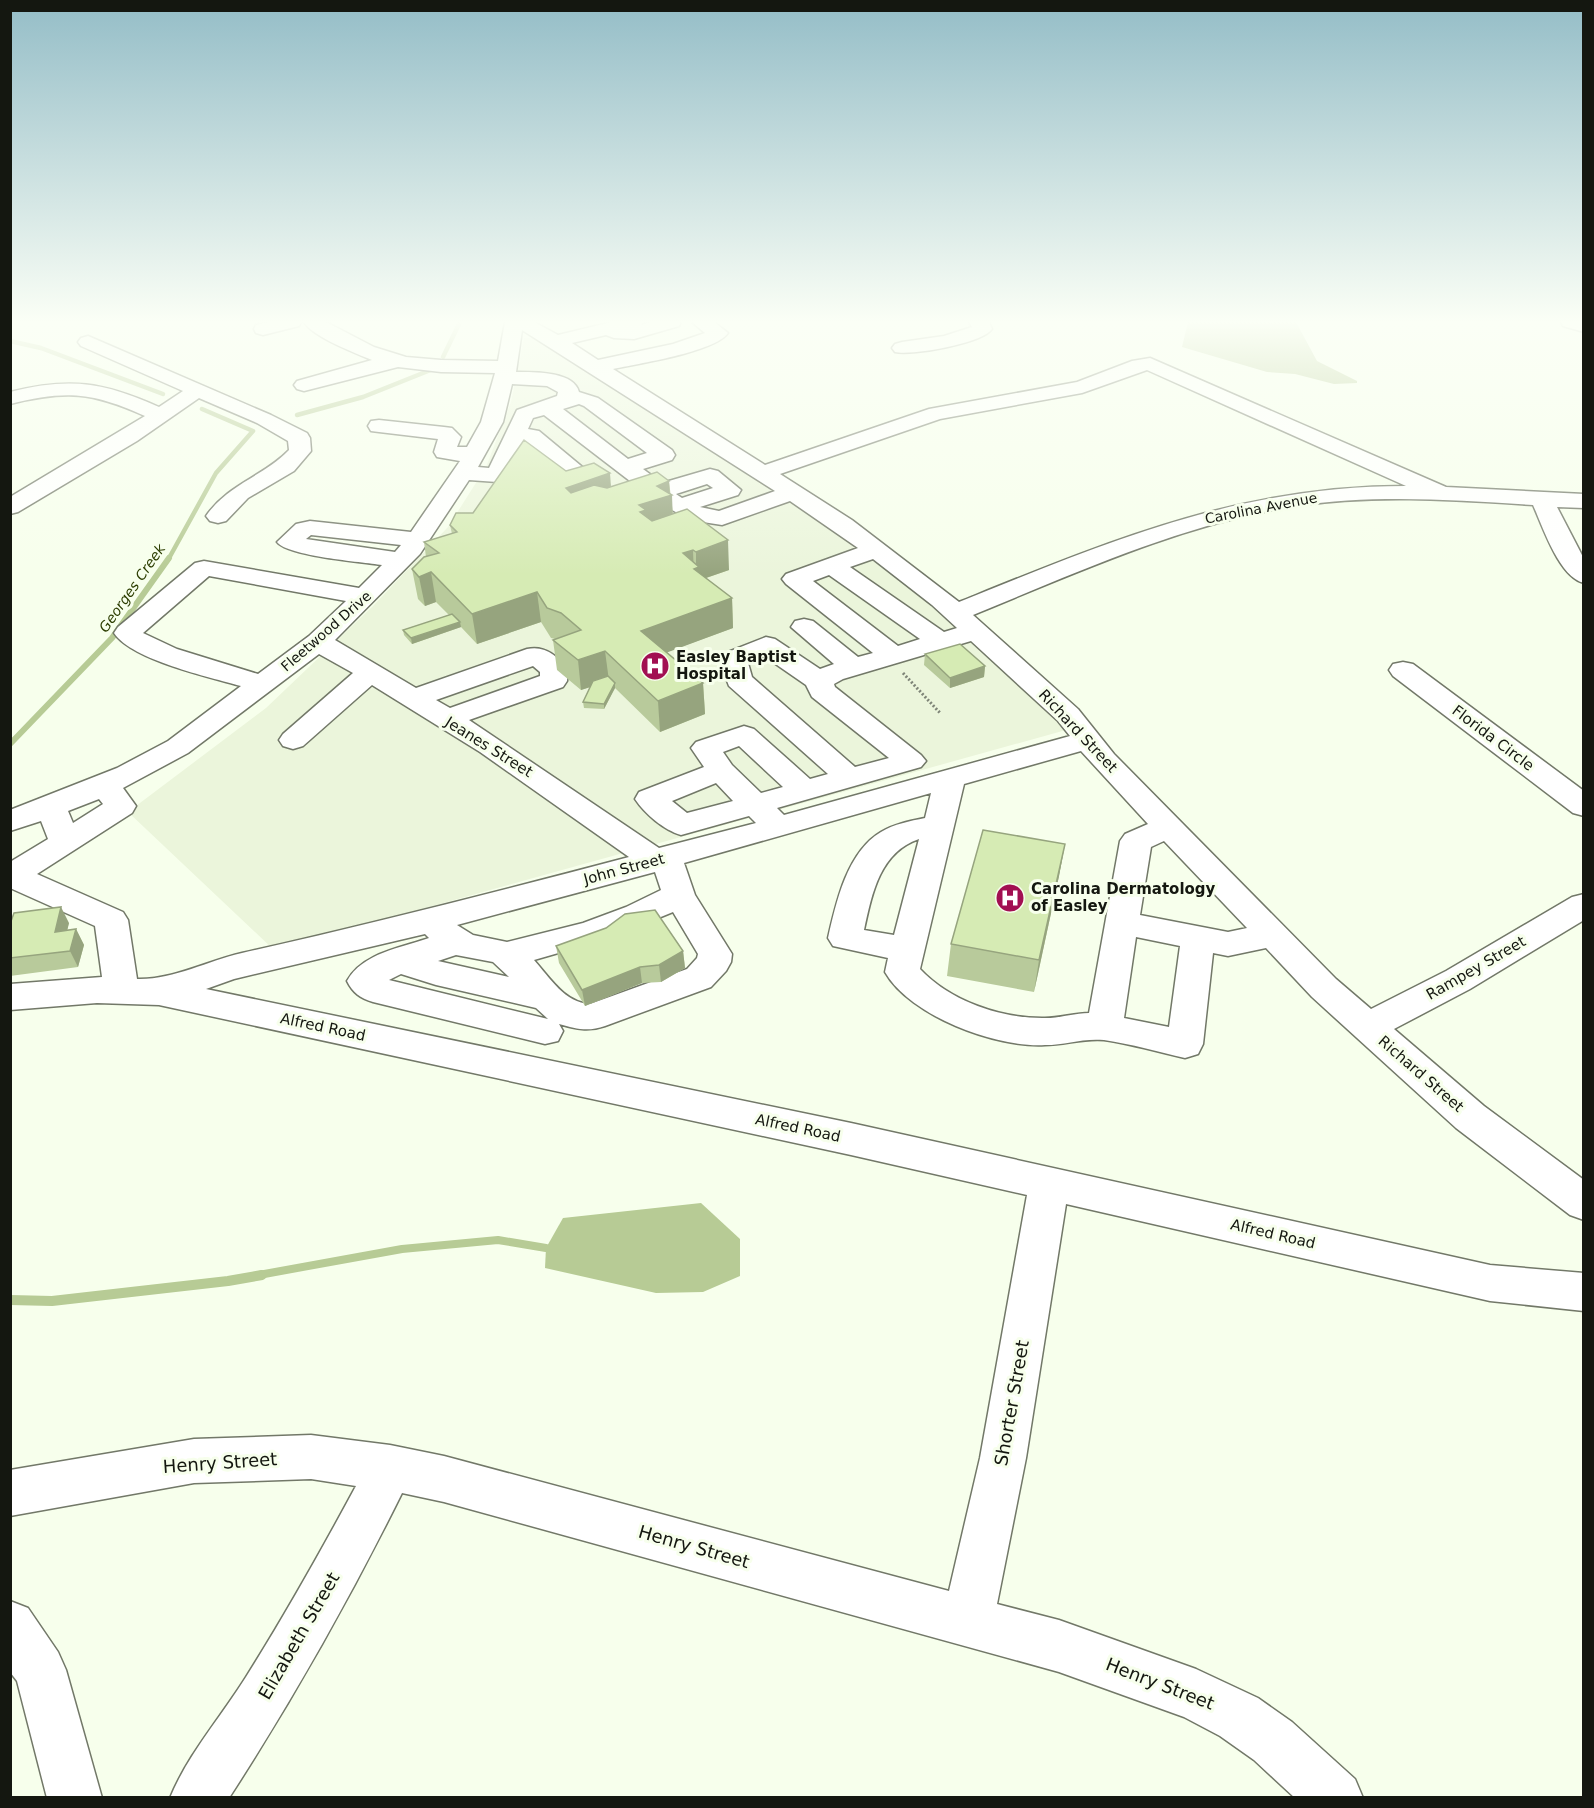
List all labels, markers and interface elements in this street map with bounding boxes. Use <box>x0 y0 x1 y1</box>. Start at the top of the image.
street label: Carolina Avenue <box>1203 489 1319 527</box>
water label: Georges Creek <box>96 540 169 635</box>
street label: Fleetwood Drive <box>278 588 374 674</box>
place label: Easley Baptist Hospital <box>676 648 796 683</box>
hospital icon: Easley Baptist Hospital <box>639 650 671 682</box>
street label: Richard Street <box>1035 686 1121 776</box>
street label: Florida Circle <box>1448 701 1538 775</box>
street label: Jeanes Street <box>441 712 536 781</box>
street label: John Street <box>581 850 667 889</box>
place label: Carolina Dermatology of Easley <box>1031 880 1216 915</box>
hospital icon: Carolina Dermatology of Easley <box>994 882 1026 914</box>
street label: Rampey Street <box>1423 932 1529 1004</box>
street label: Alfred Road <box>279 1009 367 1045</box>
street label: Richard Street <box>1375 1032 1467 1116</box>
street label: Alfred Road <box>754 1110 842 1146</box>
street label: Alfred Road <box>1229 1215 1317 1253</box>
street label: Shorter Street <box>990 1338 1033 1467</box>
street label: Henry Street <box>162 1448 278 1477</box>
street label: Henry Street <box>636 1521 752 1572</box>
street label: Elizabeth Street <box>254 1568 343 1703</box>
street label: Henry Street <box>1103 1653 1217 1714</box>

